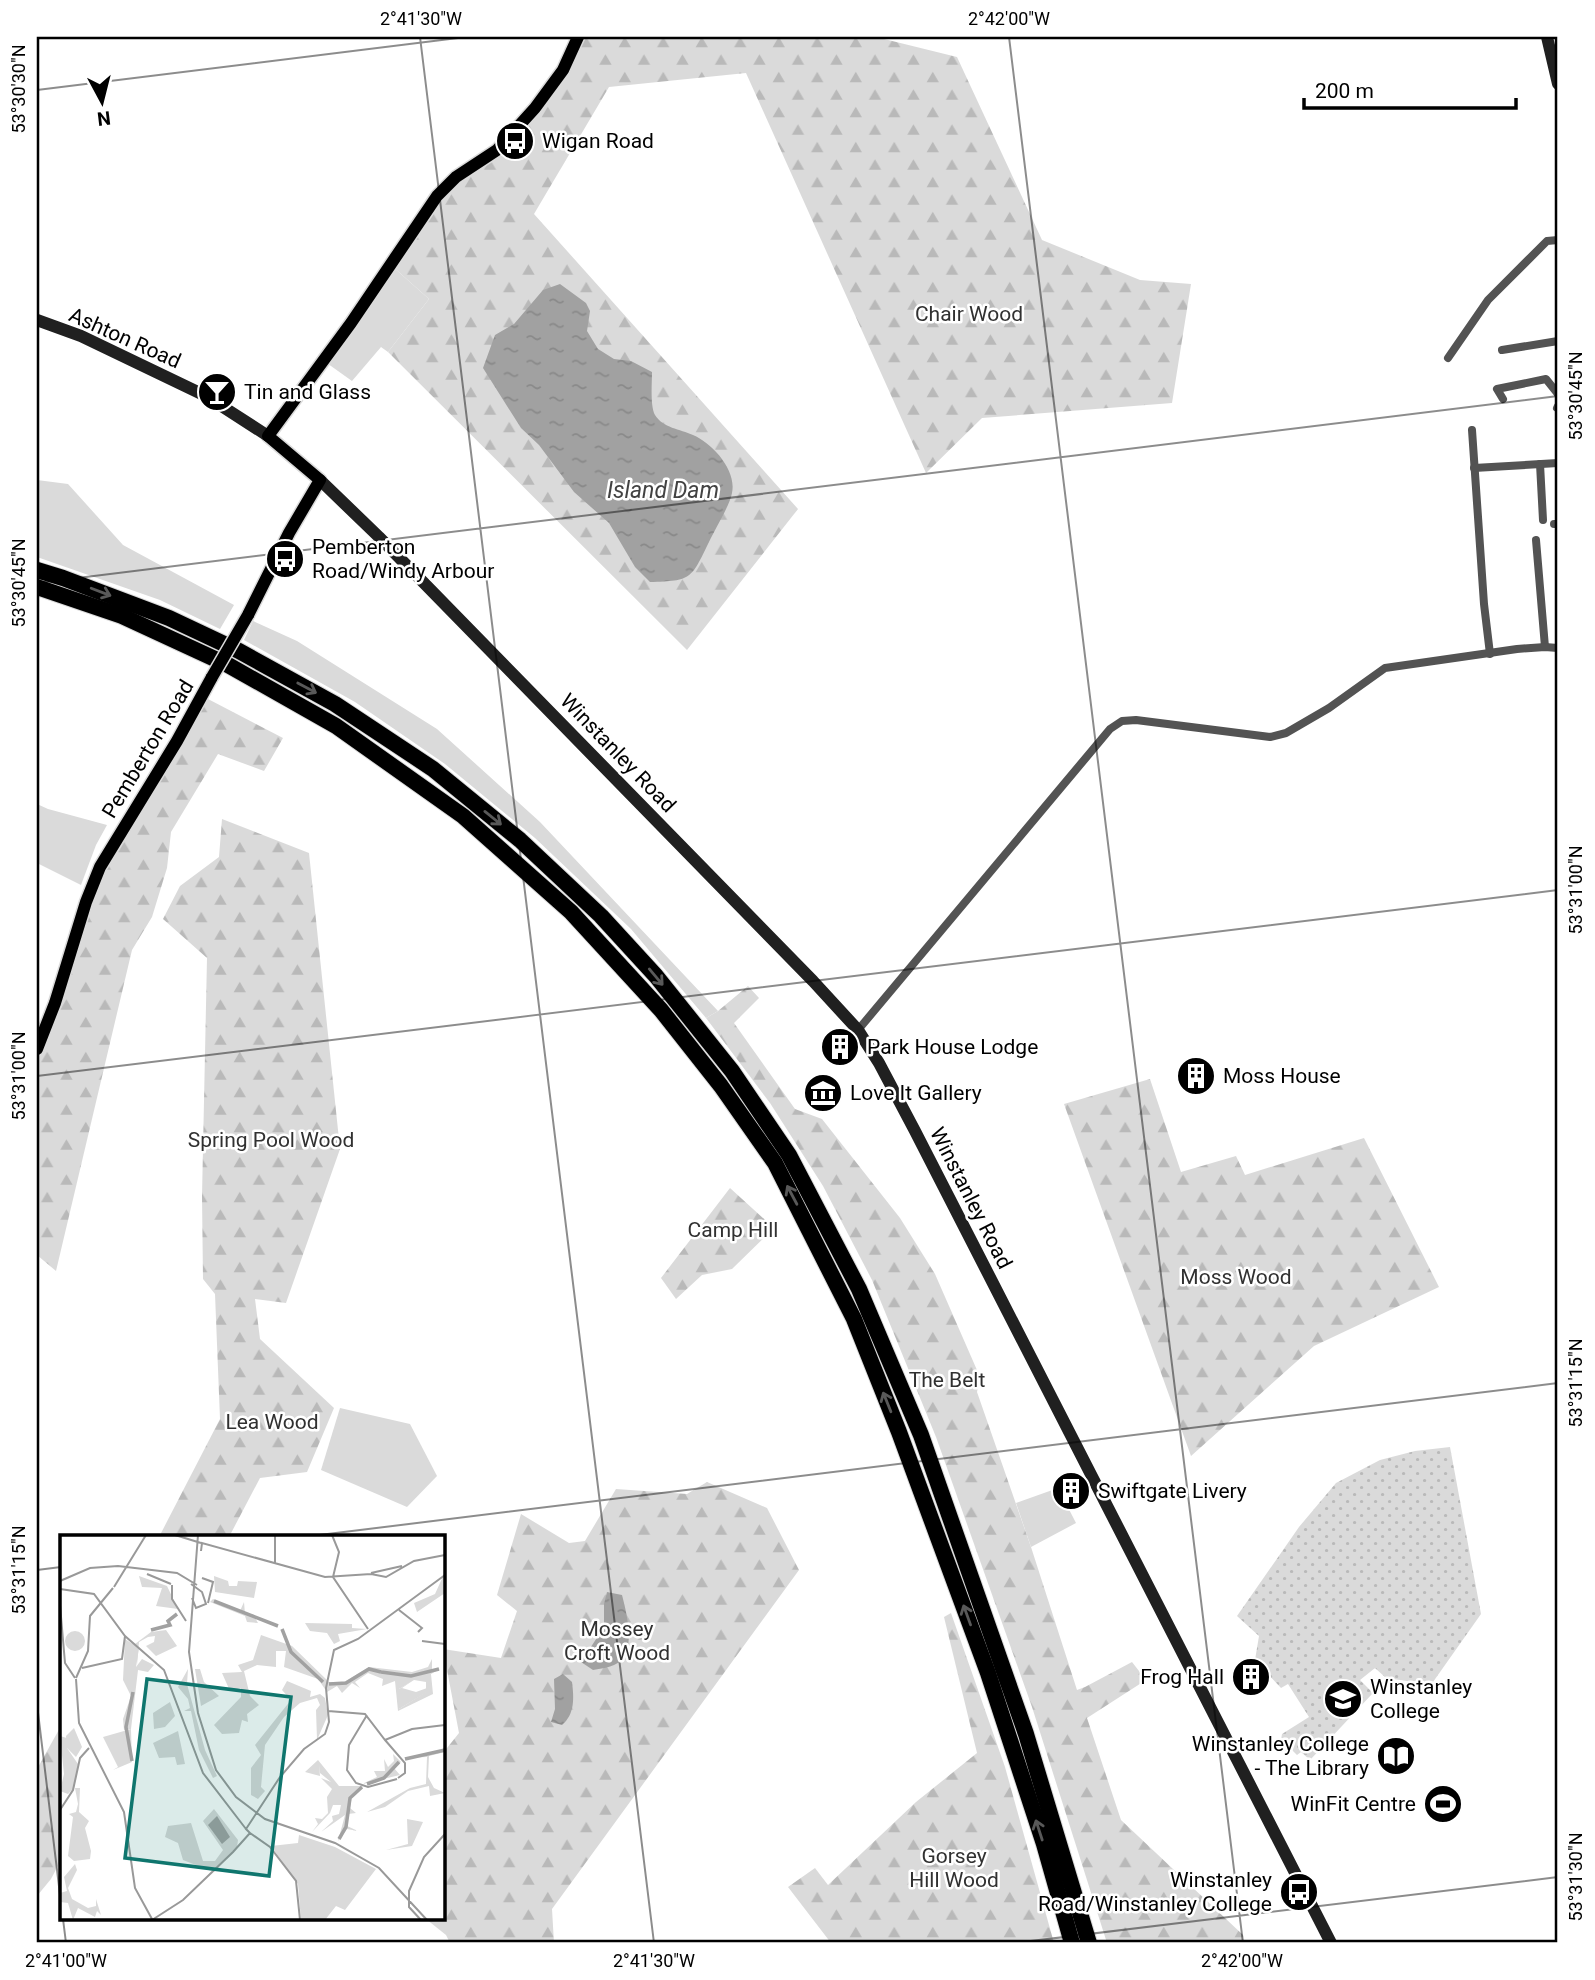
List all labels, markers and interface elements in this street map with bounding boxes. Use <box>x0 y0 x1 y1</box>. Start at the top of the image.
text: 2°41'30"W <box>380 8 462 29</box>
text: 2°42'00"W <box>968 8 1050 29</box>
text: 53°30'30"N <box>8 44 29 134</box>
north arrow <box>66 66 136 136</box>
scale bar <box>1304 66 1516 110</box>
text: 200 m <box>1315 79 1374 103</box>
text: N <box>96 106 112 131</box>
bus stop icon: Wigan Road <box>494 120 536 162</box>
place label: Wigan Road <box>542 129 654 153</box>
park label: Chair Wood <box>915 302 1023 326</box>
street label: Ashton Road <box>65 303 185 373</box>
text: 53°30'45"N <box>1565 351 1586 441</box>
bar icon: Tin and Glass <box>196 371 238 413</box>
place label: Tin and Glass <box>244 380 371 404</box>
water label: Island Dam <box>607 477 719 504</box>
place label: Pemberton Road/Windy Arbour <box>312 535 494 583</box>
text: 53°30'45"N <box>8 538 29 628</box>
bus stop icon: Pemberton Road/Windy Arbour <box>264 538 306 580</box>
one-way arrow <box>90 587 112 600</box>
street label: Pemberton Road <box>97 676 199 822</box>
one-way arrow <box>296 682 317 696</box>
street label: Winstanley Road <box>555 689 681 817</box>
one-way arrow <box>484 811 502 826</box>
text: 53°31'00"N <box>1565 845 1586 935</box>
one-way arrow <box>648 967 664 985</box>
building icon: Park House Lodge <box>819 1026 861 1068</box>
text: 53°31'00"N <box>8 1031 29 1121</box>
place label: Park House Lodge <box>867 1035 1038 1059</box>
building icon: Moss House <box>1175 1055 1217 1097</box>
place label: Moss House <box>1223 1064 1341 1088</box>
museum icon: Love It Gallery <box>802 1072 844 1114</box>
place label: Love It Gallery <box>850 1081 982 1105</box>
street label: Winstanley Road <box>925 1123 1017 1273</box>
park label: Spring Pool Wood <box>188 1128 354 1152</box>
one-way arrow <box>785 1186 799 1206</box>
park label: Camp Hill <box>688 1218 778 1242</box>
park label: Moss Wood <box>1180 1265 1292 1289</box>
text: 53°31'15"N <box>1565 1338 1586 1428</box>
park label: The Belt <box>909 1368 985 1392</box>
one-way arrow <box>880 1391 893 1413</box>
park label: Lea Wood <box>225 1410 319 1434</box>
building icon: Swiftgate Livery <box>1050 1470 1092 1512</box>
place label: Swiftgate Livery <box>1098 1479 1247 1503</box>
text: 53°31'15"N <box>8 1525 29 1615</box>
inset map <box>60 1535 444 1920</box>
one-way arrow <box>960 1604 972 1626</box>
park label: Mossey Croft Wood <box>564 1617 670 1665</box>
building icon: Frog Hall <box>1230 1656 1272 1698</box>
place label: Frog Hall <box>1140 1665 1224 1689</box>
place label: Winstanley College <box>1370 1675 1472 1723</box>
school or university icon: Winstanley College <box>1322 1678 1364 1720</box>
place label: Winstanley College - The Library <box>1192 1732 1369 1780</box>
library icon: Winstanley College - The Library <box>1375 1735 1417 1777</box>
sports icon: WinFit Centre <box>1422 1783 1464 1825</box>
place label: WinFit Centre <box>1291 1792 1416 1816</box>
one-way arrow <box>1032 1820 1045 1842</box>
text: 53°31'30"N <box>1565 1832 1586 1922</box>
park label: Gorsey Hill Wood <box>909 1844 999 1892</box>
place label: Winstanley Road/Winstanley College <box>1038 1868 1272 1916</box>
bus stop icon: Winstanley Road/Winstanley College <box>1278 1871 1320 1913</box>
text: 2°41'00"W <box>25 1950 107 1971</box>
text: 2°41'30"W <box>613 1950 695 1971</box>
text: 2°42'00"W <box>1201 1950 1283 1971</box>

